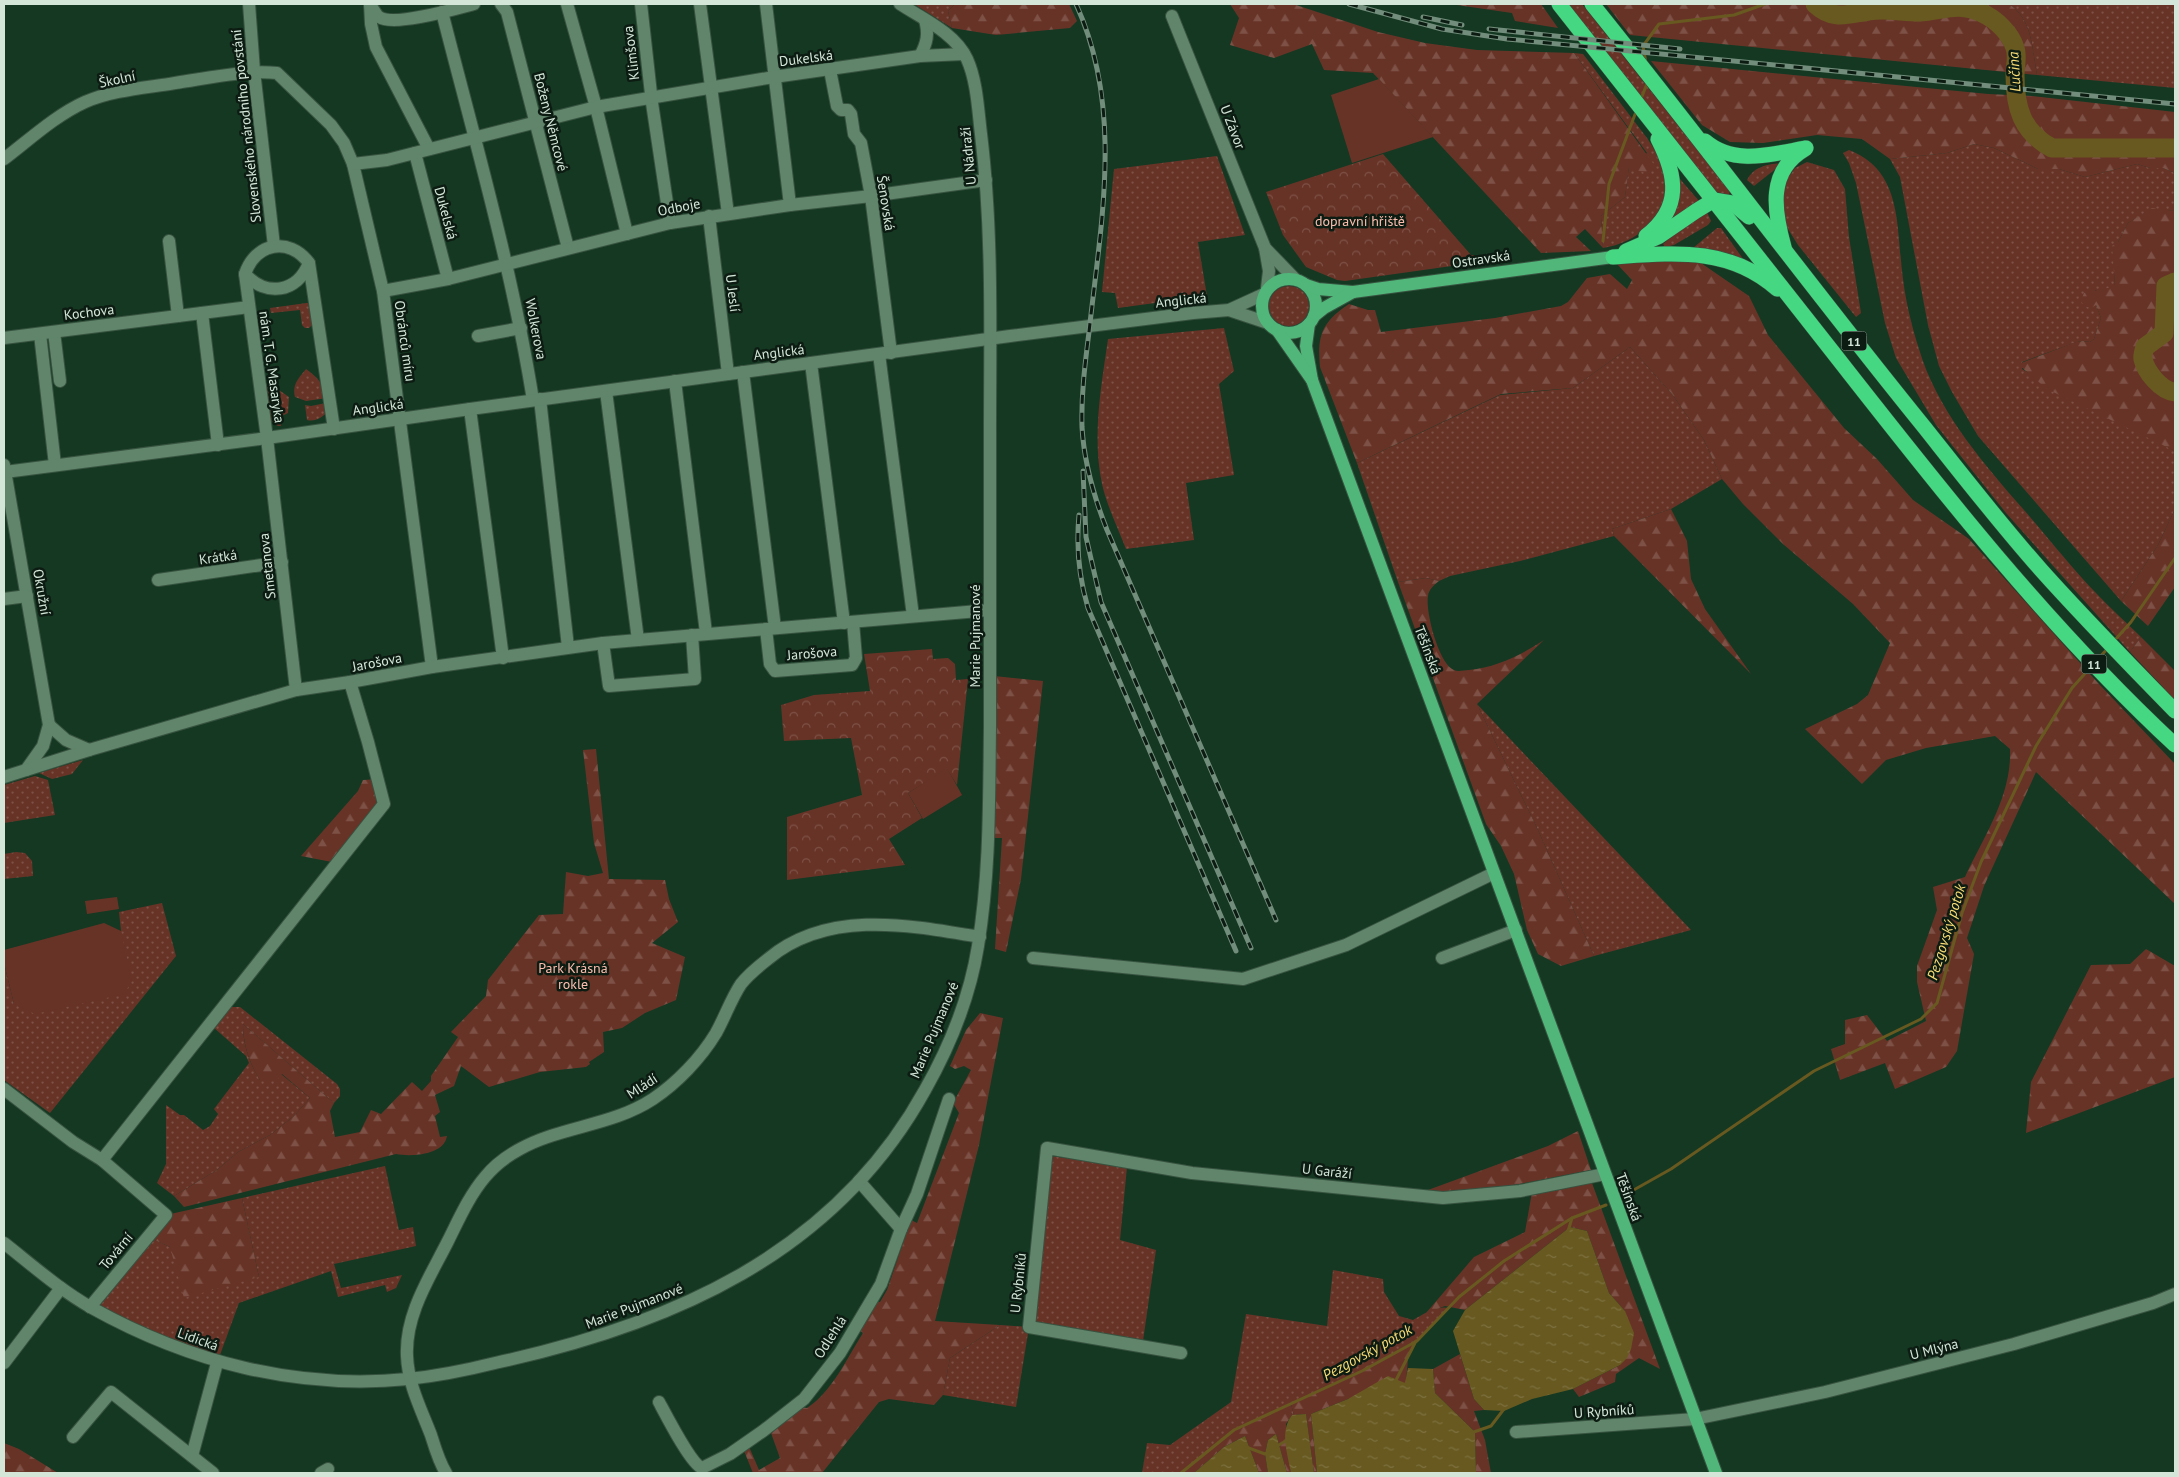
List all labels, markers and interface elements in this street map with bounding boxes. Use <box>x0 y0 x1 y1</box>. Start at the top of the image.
street label: Klimšova <box>619 25 643 81</box>
street label: Slovenského národního povstání <box>227 28 265 223</box>
street label: Dukelská <box>778 46 834 70</box>
water label: Lučina <box>2003 51 2025 93</box>
street label: Školní <box>97 66 137 92</box>
street label: Boženy Němcové <box>530 71 572 173</box>
street label: U Závor <box>1216 102 1250 152</box>
street label: U Nádraží <box>956 126 980 186</box>
street label: Šenovská <box>873 174 899 232</box>
street label: Dukelská <box>430 185 462 241</box>
street label: Odboje <box>656 194 702 220</box>
park label: dopravní hřiště <box>1315 212 1405 230</box>
street label: Ostravská <box>1451 246 1511 272</box>
street label: U Jeslí <box>722 273 744 313</box>
street label: Anglická <box>1155 288 1207 312</box>
street label: Wolkerova <box>521 297 551 361</box>
street label: Obránců míru <box>390 299 420 383</box>
street label: Kochova <box>63 300 115 324</box>
street label: nám. T. G. Masaryka <box>255 310 289 424</box>
road number: 11 <box>1842 332 1866 351</box>
street label: Anglická <box>753 340 806 364</box>
street label: Anglická <box>351 395 405 419</box>
street label: Smetanova <box>255 532 279 600</box>
street label: Krátká <box>198 545 238 569</box>
street label: Okružní <box>29 568 55 617</box>
street label: Marie Pujmanové <box>966 584 984 688</box>
street label: Těšínská <box>1411 623 1445 677</box>
street label: Jarošova <box>785 642 838 664</box>
street label: Jarošova <box>350 648 403 676</box>
road number: 11 <box>2082 654 2106 674</box>
water label: Pezgovský potok <box>1922 881 1970 982</box>
park label: Park Krásná rokle <box>538 959 608 993</box>
street label: Marie Pujmanové <box>906 979 962 1081</box>
street label: Mládí <box>623 1069 661 1103</box>
street label: U Garáží <box>1301 1159 1353 1183</box>
street label: Těšínská <box>1612 1170 1646 1224</box>
street label: Tovární <box>95 1228 137 1273</box>
street label: U Rybníků <box>1006 1252 1030 1314</box>
street label: Marie Pujmanové <box>583 1279 685 1333</box>
street label: Odlehlá <box>810 1312 850 1362</box>
water label: Pezgovský potok <box>1319 1319 1416 1384</box>
street label: Lidická <box>175 1323 221 1355</box>
street label: U Mlýna <box>1908 1334 1960 1364</box>
street label: U Rybníků <box>1573 1400 1635 1422</box>

